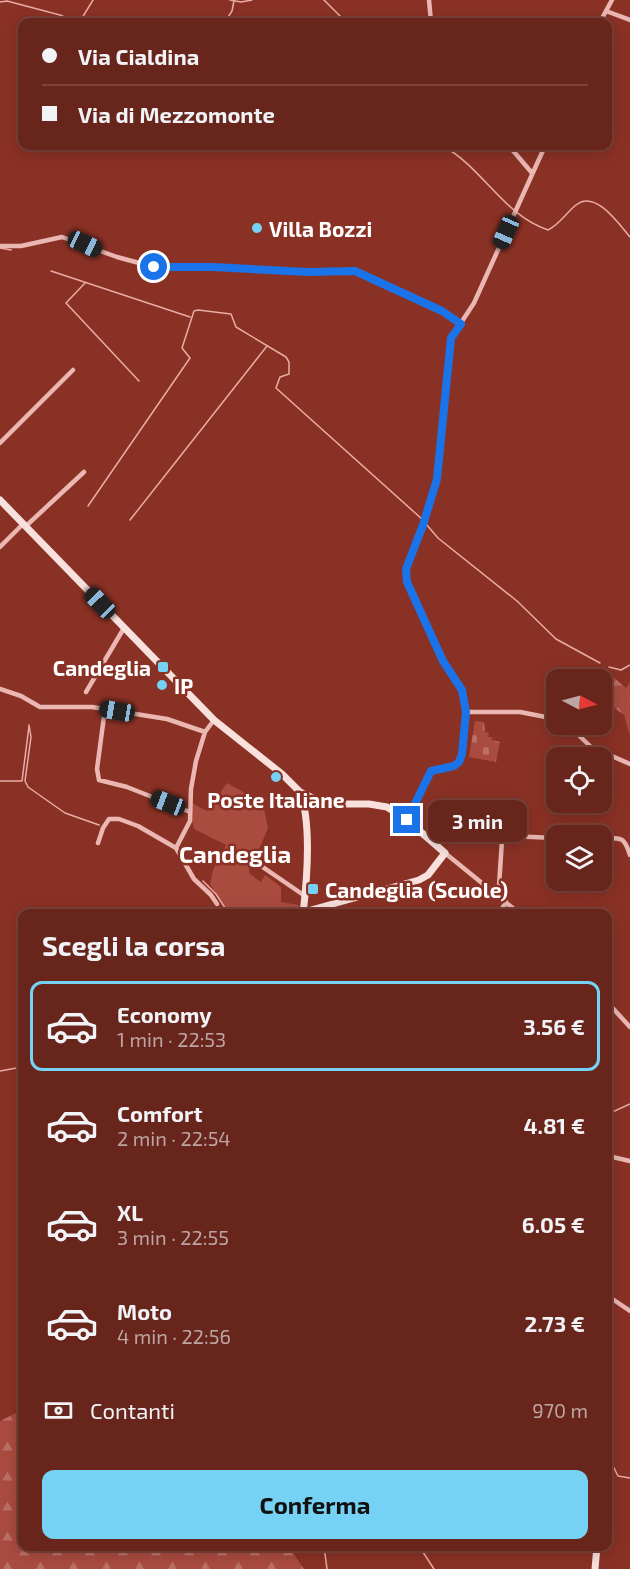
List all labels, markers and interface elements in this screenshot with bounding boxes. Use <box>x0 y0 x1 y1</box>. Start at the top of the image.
text: Via Cialdina <box>78 43 199 69</box>
text: Via di Mezzomonte <box>78 101 275 127</box>
car <box>490 212 522 252</box>
place label: Villa Bozzi <box>269 216 372 241</box>
marker: Villa Bozzi <box>250 221 264 235</box>
car <box>65 228 105 260</box>
route start <box>140 253 167 280</box>
car <box>81 584 119 622</box>
place label: Candeglia <box>53 655 151 680</box>
marker: Candeglia <box>156 660 170 674</box>
north arrow <box>546 669 612 735</box>
map controls <box>546 669 612 891</box>
place label: IP <box>174 673 193 698</box>
marker: IP <box>155 678 169 692</box>
car <box>98 699 136 723</box>
button: locate <box>546 747 612 813</box>
marker: Poste Italiane <box>269 770 283 784</box>
place label: Poste Italiane <box>207 787 345 812</box>
car <box>148 788 188 818</box>
callout: 3 min <box>428 799 527 841</box>
route end <box>393 806 420 833</box>
text: 3 min <box>452 809 503 833</box>
button: layers <box>546 825 612 891</box>
district label: Candeglia <box>179 839 291 868</box>
place label: Candeglia (Scuole) <box>325 877 508 902</box>
marker: Candeglia (Scuole) <box>306 882 320 896</box>
text: Scegli la corsa <box>42 929 225 961</box>
icon: car <box>45 999 99 1053</box>
text: Economy <box>117 1001 212 1027</box>
text: 3.56 € <box>523 1013 585 1039</box>
text: 1 min · 22:53 <box>117 1027 226 1051</box>
icon: car <box>45 1098 99 1152</box>
text: Comfort <box>117 1100 202 1126</box>
text: 4.81 € <box>524 1112 585 1138</box>
text: 2 min · 22:54 <box>117 1126 231 1150</box>
icon: car <box>45 1197 99 1251</box>
text: XL <box>117 1199 143 1225</box>
text: 6.05 € <box>522 1211 585 1237</box>
text: 3 min · 22:55 <box>117 1225 229 1249</box>
icon: car <box>45 1296 99 1350</box>
text: Moto <box>117 1298 172 1324</box>
text: 2.73 € <box>525 1310 585 1336</box>
text: 4 min · 22:56 <box>117 1324 231 1348</box>
icon: cash <box>42 1394 75 1427</box>
text: Contanti <box>90 1397 175 1423</box>
text: 970 m <box>532 1398 588 1422</box>
button: Conferma <box>42 1470 588 1539</box>

